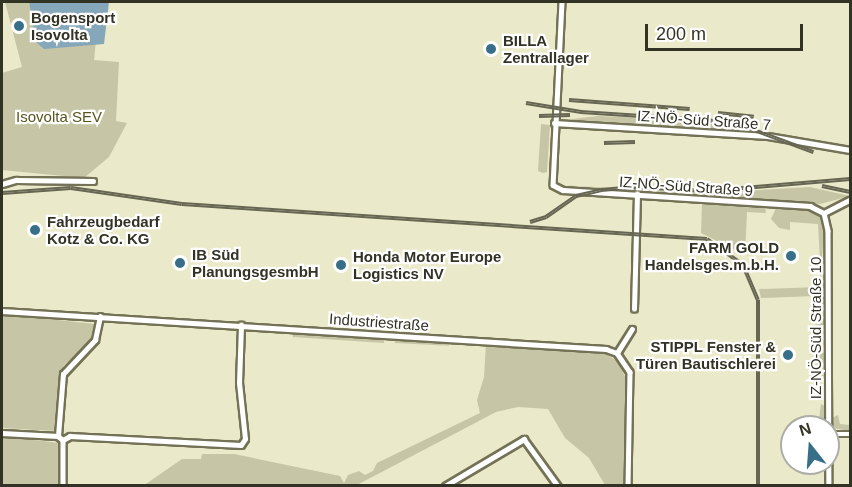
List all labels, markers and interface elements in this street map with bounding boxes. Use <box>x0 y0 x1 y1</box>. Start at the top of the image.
place label: Bogensport Isovolta <box>31 8 115 43</box>
scale bar <box>648 12 806 50</box>
marker: Bogensport Isovolta <box>12 19 26 33</box>
text: 200 m <box>656 24 706 44</box>
place label: BILLA Zentrallager <box>503 31 589 66</box>
marker: BILLA Zentrallager <box>484 42 498 56</box>
street label: IZ-NÖ-Süd Straße 7 <box>636 106 772 134</box>
park label: Isovolta SEV <box>16 108 102 126</box>
street label: IZ-NÖ-Süd Straße 9 <box>618 172 754 200</box>
place label: Fahrzeugbedarf Kotz & Co. KG <box>47 212 160 247</box>
marker: Fahrzeugbedarf Kotz & Co. KG <box>28 223 42 237</box>
place label: FARM GOLD Handelsges.m.b.H. <box>645 238 779 273</box>
place label: IB Süd PlanungsgesmbH <box>192 245 319 280</box>
place label: Honda Motor Europe Logistics NV <box>353 247 501 282</box>
marker: FARM GOLD Handelsges.m.b.H. <box>784 249 798 263</box>
marker: IB Süd PlanungsgesmbH <box>173 256 187 270</box>
street label: IZ-NÖ-Süd Straße 10 <box>807 257 825 399</box>
marker: Honda Motor Europe Logistics NV <box>334 258 348 272</box>
street label: Industriestraße <box>328 310 430 334</box>
place label: STIPPL Fenster & Türen Bautischlerei <box>636 337 776 372</box>
marker: STIPPL Fenster & Türen Bautischlerei <box>781 348 795 362</box>
north arrow <box>780 415 840 475</box>
text: N <box>797 419 813 439</box>

